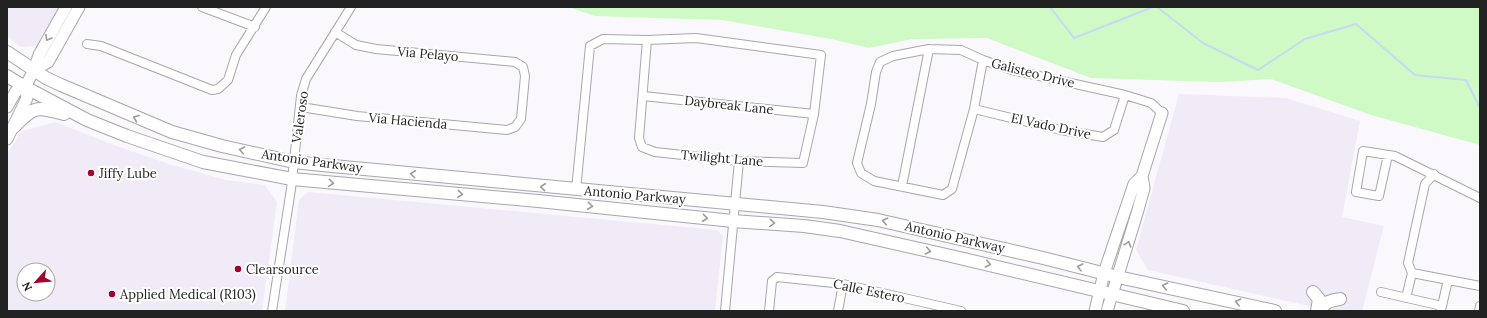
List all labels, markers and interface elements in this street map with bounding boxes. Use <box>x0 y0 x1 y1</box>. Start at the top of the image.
one-way arrow <box>46 34 53 41</box>
street label: Via Pelayo <box>396 43 460 65</box>
street label: Galisteo Drive <box>990 54 1076 92</box>
street label: Valeroso <box>288 90 312 145</box>
street label: Daybreak Lane <box>684 92 774 118</box>
street label: Via Hacienda <box>367 109 448 133</box>
street label: El Vado Drive <box>1009 109 1093 143</box>
one-way arrow <box>132 114 139 122</box>
street label: Antonio Parkway <box>259 145 364 177</box>
one-way arrow <box>239 146 246 155</box>
street label: Twilight Lane <box>680 146 764 170</box>
place label: Jiffy Lube <box>98 165 157 182</box>
marker: Jiffy Lube <box>86 168 96 178</box>
one-way arrow <box>410 170 416 179</box>
one-way arrow <box>328 178 334 187</box>
one-way arrow <box>540 182 546 191</box>
street label: Antonio Parkway <box>583 182 687 208</box>
one-way arrow <box>457 189 463 198</box>
one-way arrow <box>587 201 593 210</box>
one-way arrow <box>702 213 708 222</box>
street label: Antonio Parkway <box>902 217 1007 257</box>
one-way arrow <box>882 218 888 226</box>
one-way arrow <box>769 219 775 228</box>
one-way arrow <box>1123 240 1132 247</box>
one-way arrow <box>924 246 931 254</box>
one-way arrow <box>985 260 991 268</box>
place label: Clearsource <box>246 261 319 278</box>
north arrow <box>16 262 56 302</box>
one-way arrow <box>1077 263 1084 272</box>
marker: Clearsource <box>233 264 243 274</box>
street label: Calle Estero <box>832 275 907 307</box>
text: N <box>19 279 35 294</box>
one-way arrow <box>1161 283 1168 291</box>
place label: Applied Medical (R103) <box>119 286 256 303</box>
marker: Applied Medical (R103) <box>107 289 117 299</box>
one-way arrow <box>1235 299 1241 307</box>

